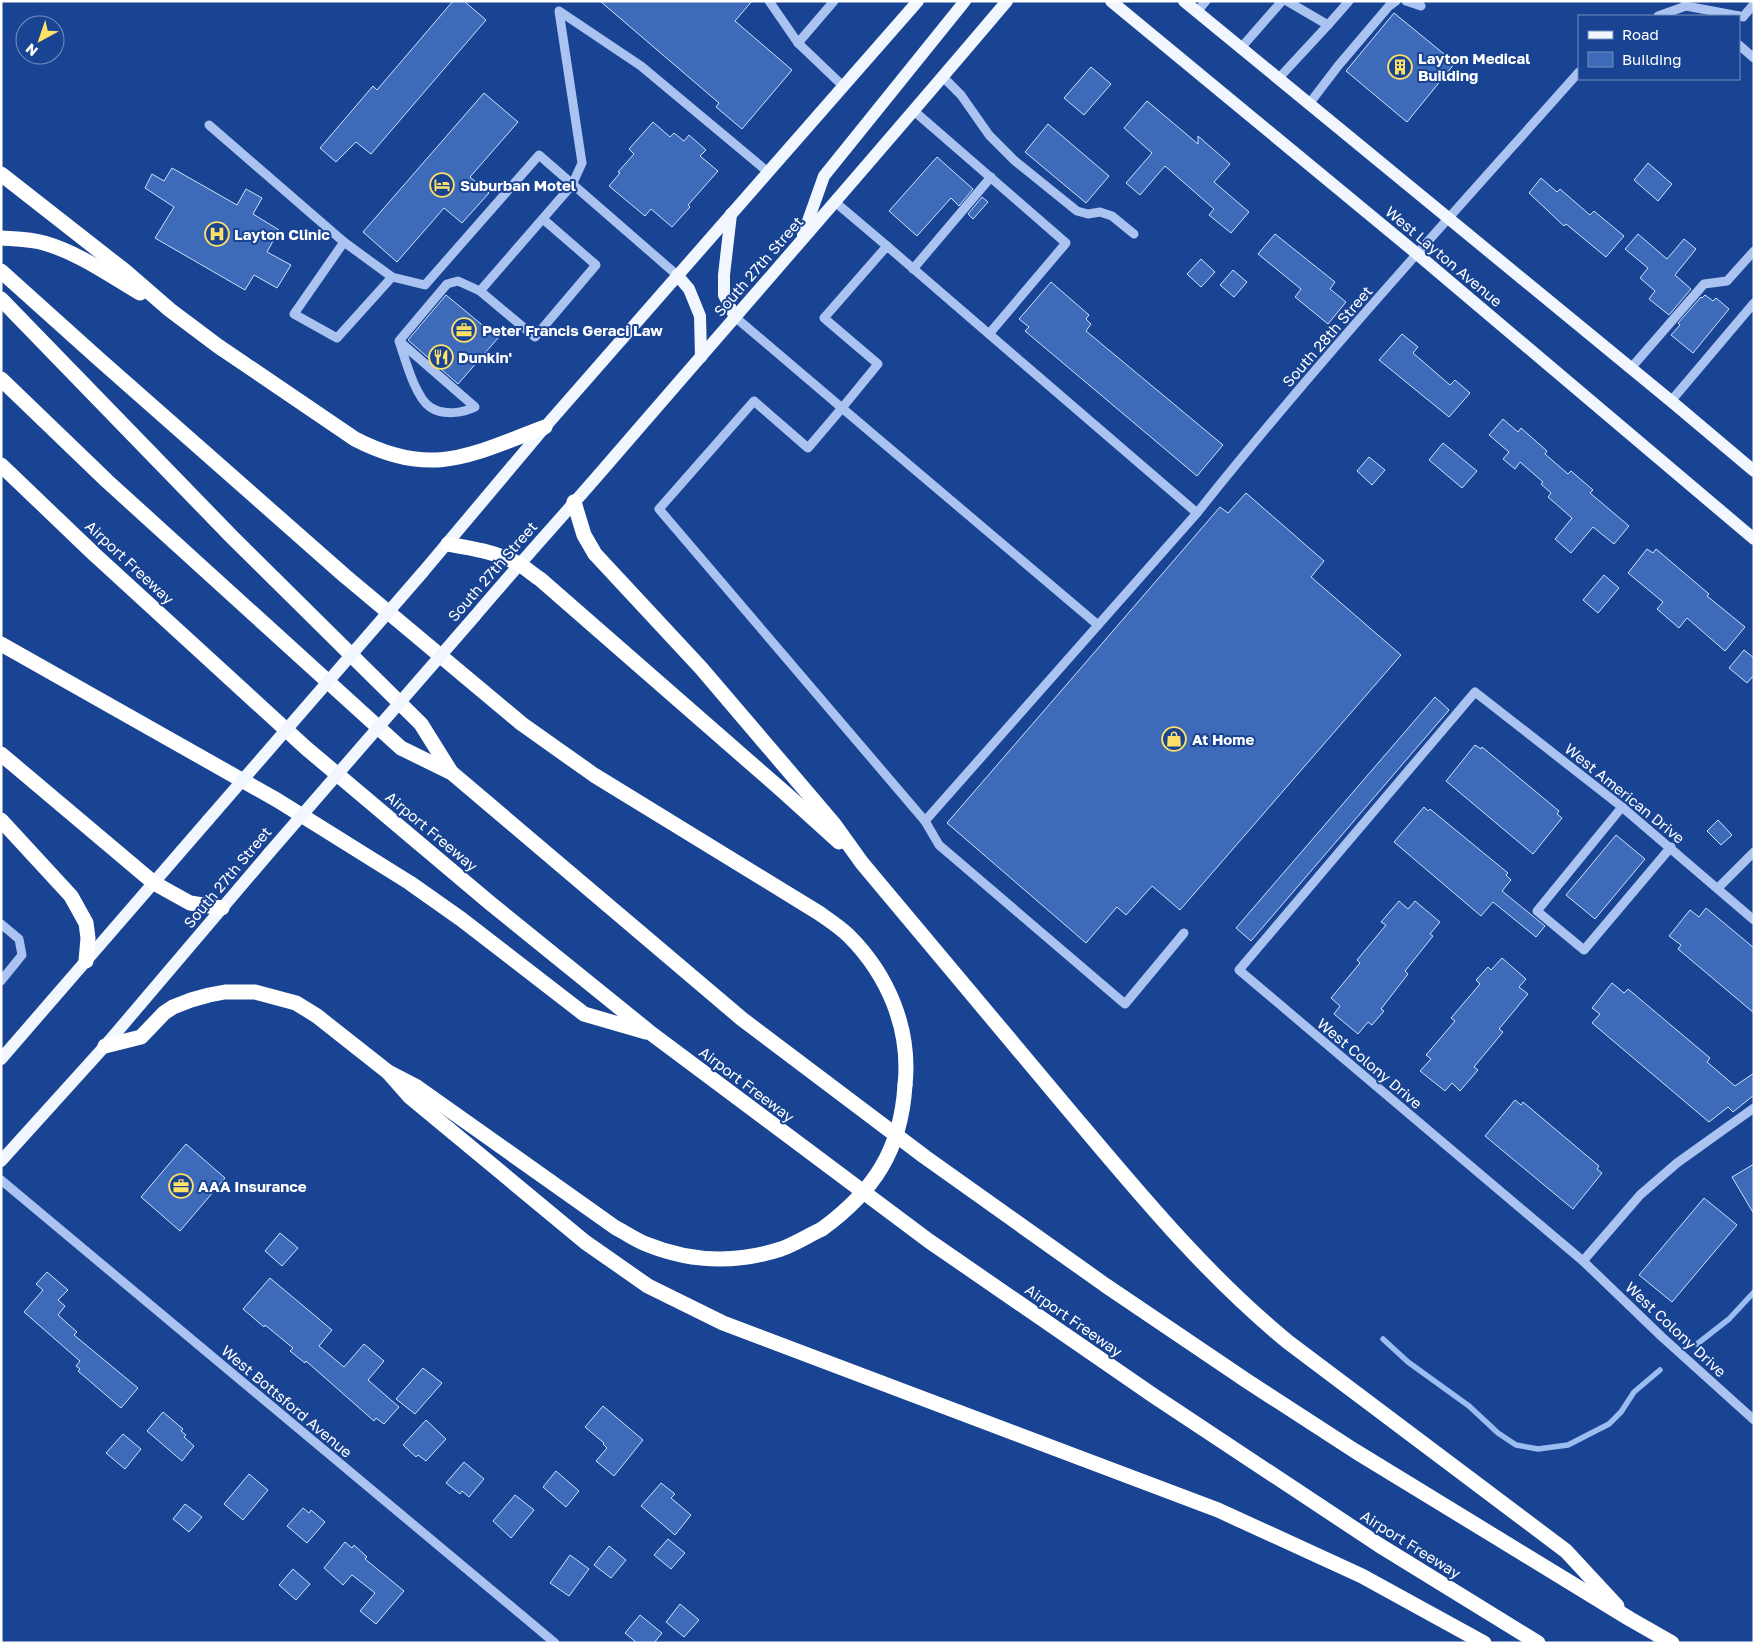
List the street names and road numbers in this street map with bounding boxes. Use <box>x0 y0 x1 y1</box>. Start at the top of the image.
street label: West Layton Avenue <box>1382 202 1506 310</box>
street label: South 27th Street <box>710 212 806 320</box>
street label: South 28th Street <box>1278 282 1376 390</box>
street label: Airport Freeway <box>82 516 178 608</box>
street label: South 27th Street <box>444 517 540 625</box>
street label: West American Drive <box>1561 739 1689 847</box>
street label: Airport Freeway <box>382 787 482 875</box>
street label: South 27th Street <box>179 823 275 931</box>
street label: West Colony Drive <box>1314 1014 1426 1112</box>
street label: Airport Freeway <box>696 1042 799 1126</box>
street label: West Colony Drive <box>1622 1278 1730 1381</box>
street label: Airport Freeway <box>1022 1280 1126 1361</box>
street label: West Bottsford Avenue <box>218 1341 356 1461</box>
street label: Airport Freeway <box>1358 1506 1465 1582</box>

